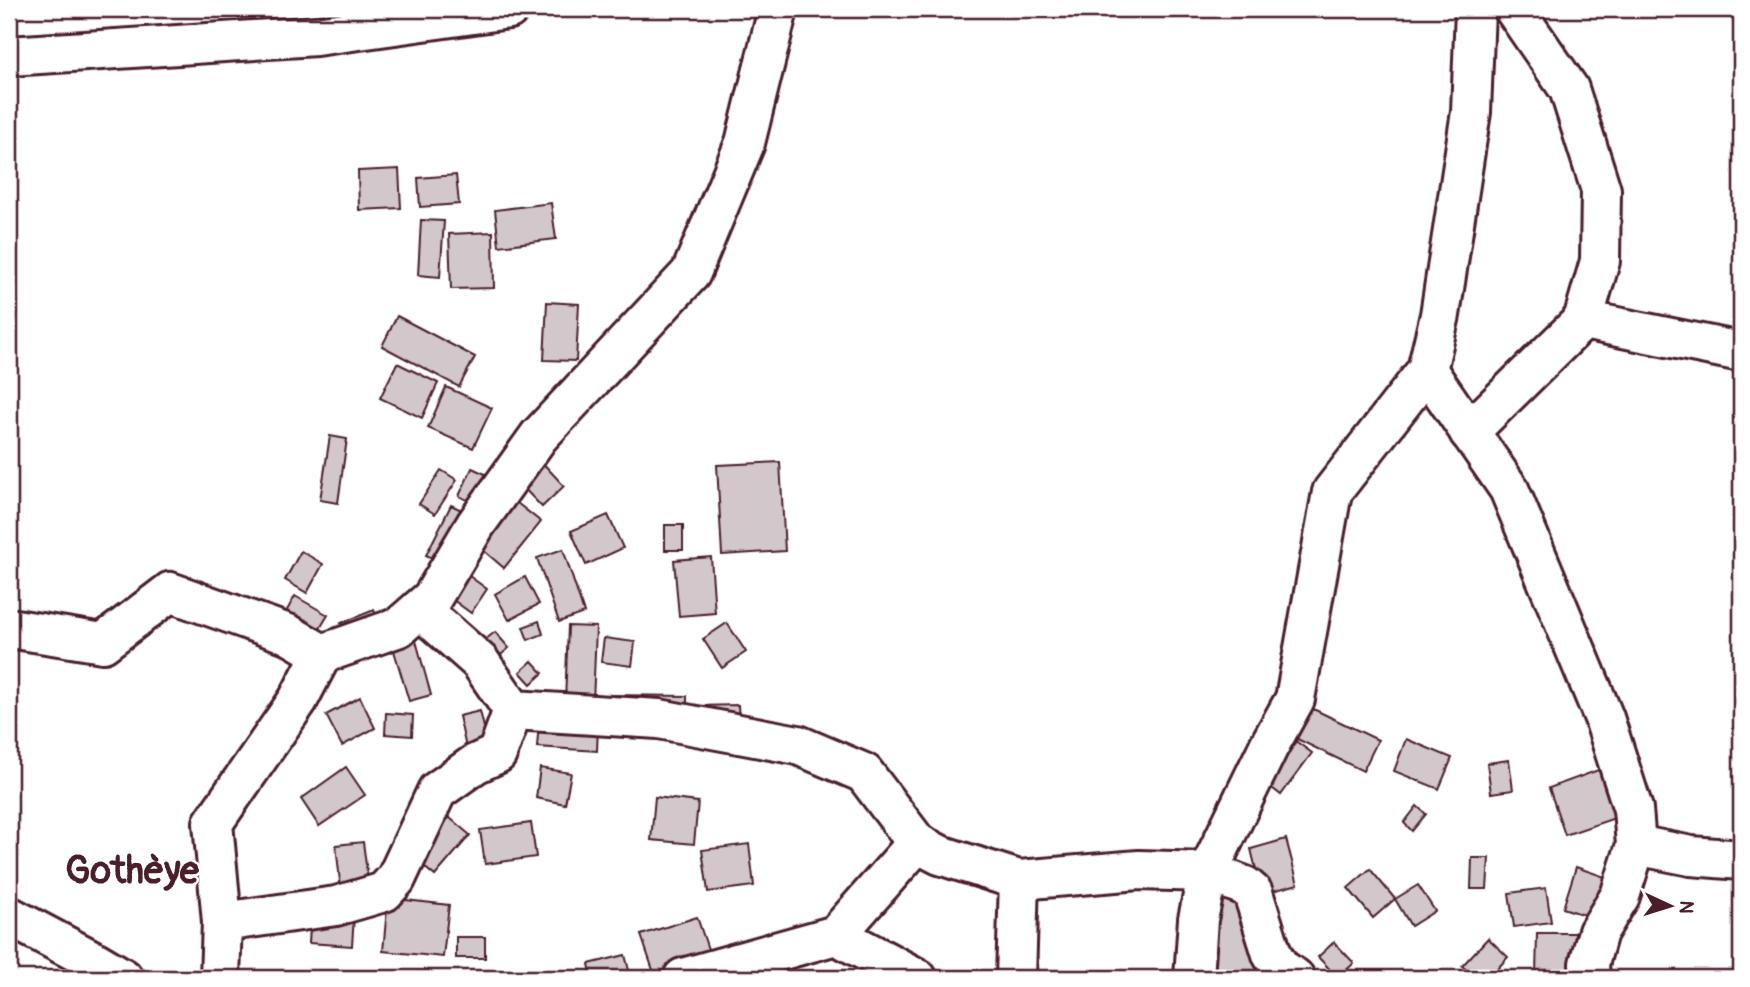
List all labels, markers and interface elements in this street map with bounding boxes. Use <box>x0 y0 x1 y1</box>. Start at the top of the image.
district label: Gothèye <box>65 847 200 895</box>
north arrow <box>1634 872 1704 942</box>
text: N <box>1674 900 1698 915</box>

